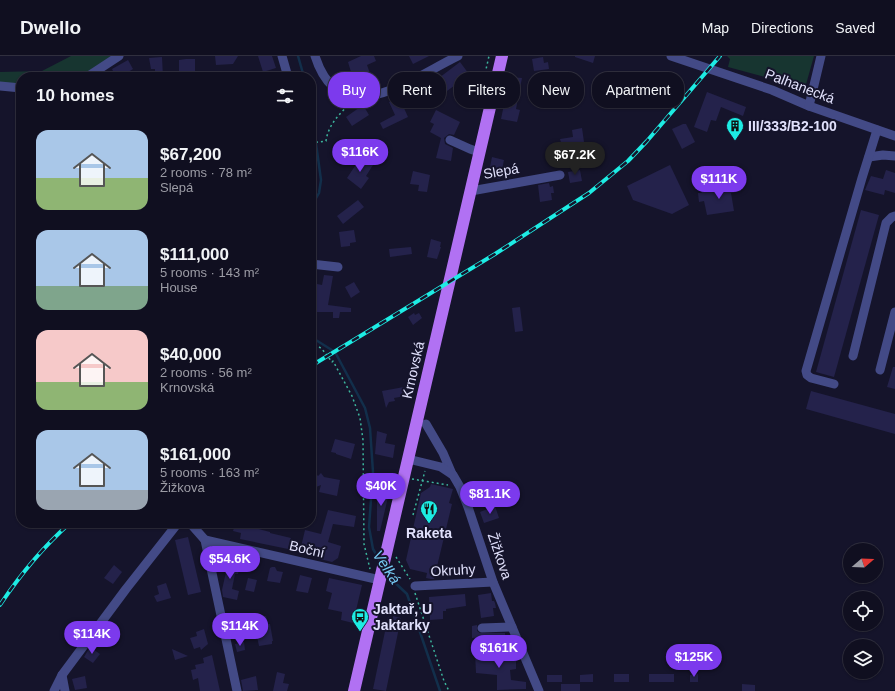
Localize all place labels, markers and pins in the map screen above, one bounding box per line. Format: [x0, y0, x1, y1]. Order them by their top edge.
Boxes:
building icon: III/333/B2-100 [725, 116, 745, 141]
place label: III/333/B2-100 [748, 118, 837, 134]
pin: $116K [332, 139, 388, 173]
pin: $67.2K [542, 142, 608, 176]
pin: $111K [691, 166, 747, 200]
pin: $40K [357, 473, 405, 507]
pin: $81.1K [457, 481, 523, 515]
restaurant icon: Raketa [419, 499, 439, 524]
place label: Raketa [406, 525, 452, 541]
pin: $54.6K [197, 546, 263, 580]
place label: Jaktař, U Jaktarky [373, 601, 432, 633]
bus stop icon: Jaktař, U Jaktarky [350, 607, 370, 632]
pin: $114K [212, 613, 268, 647]
pin: $114K [64, 621, 120, 655]
pin: $161K [471, 635, 527, 669]
pin: $125K [666, 644, 722, 678]

